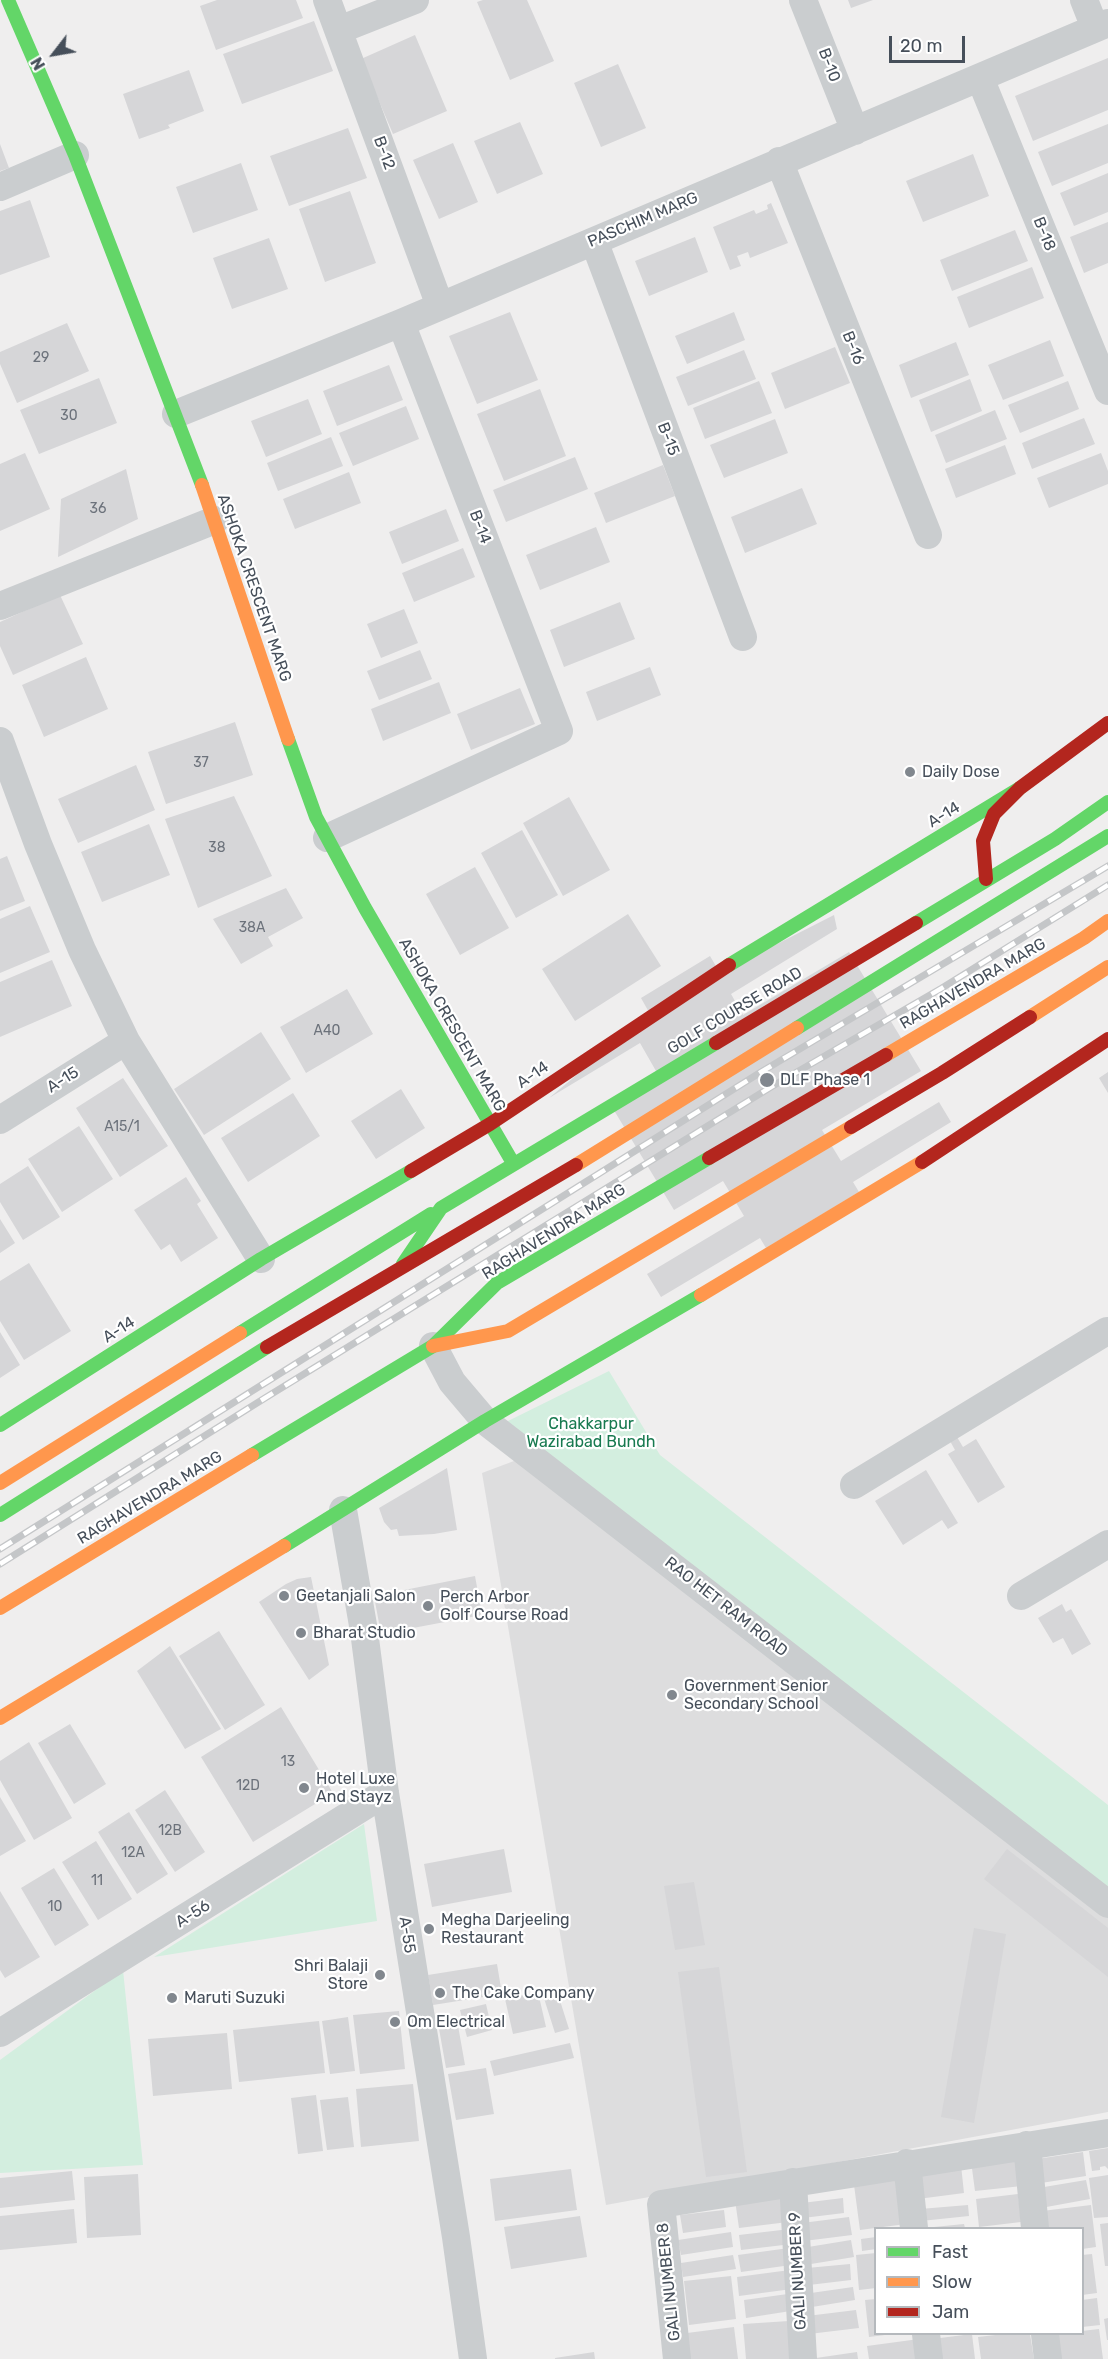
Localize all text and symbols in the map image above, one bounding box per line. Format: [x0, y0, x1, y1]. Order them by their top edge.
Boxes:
north arrow [24, 24, 84, 84]
scale bar [892, 24, 968, 62]
text: 20 m [900, 35, 942, 57]
street label: B-10 [814, 45, 844, 85]
text: N [27, 54, 49, 73]
street label: B-12 [369, 134, 399, 172]
street label: PASCHIM MARG [585, 188, 701, 252]
street label: B-18 [1029, 214, 1059, 254]
street label: B-16 [838, 328, 868, 368]
house number: 29 [33, 350, 49, 366]
house number: 30 [60, 408, 78, 424]
street label: B-15 [653, 420, 683, 458]
street label: ASHOKA CRESCENT MARG [213, 492, 295, 684]
house number: 36 [90, 501, 106, 517]
street label: B-14 [465, 507, 495, 547]
house number: 37 [193, 755, 209, 771]
place label: Daily Dose [922, 762, 1000, 782]
marker: Daily Dose [903, 765, 917, 779]
street label: A-14 [924, 798, 964, 832]
house number: 38 [208, 840, 226, 856]
house number: 38A [239, 920, 265, 936]
street label: RAGHAVENDRA MARG [897, 934, 1049, 1034]
street label: ASHOKA CRESCENT MARG [394, 935, 510, 1115]
street label: GOLF COURSE ROAD [664, 963, 806, 1059]
house number: A40 [314, 1023, 340, 1039]
street label: A-14 [513, 1057, 553, 1093]
street label: A-15 [44, 1063, 82, 1097]
place label: DLF Phase 1 [780, 1070, 870, 1090]
marker: DLF Phase 1 [758, 1071, 776, 1089]
house number: A15/1 [104, 1119, 140, 1135]
street label: RAGHAVENDRA MARG [479, 1180, 629, 1284]
street label: A-14 [99, 1313, 139, 1347]
park label: Chakkarpur Wazirabad Bundh [526, 1414, 656, 1452]
street label: RAGHAVENDRA MARG [74, 1447, 226, 1549]
street label: RAO HET RAM ROAD [661, 1553, 791, 1661]
place label: Geetanjali Salon [296, 1586, 416, 1606]
place label: Perch Arbor Golf Course Road [440, 1587, 569, 1625]
marker: Geetanjali Salon [277, 1589, 291, 1603]
marker: Perch Arbor Golf Course Road [421, 1599, 435, 1613]
place label: Bharat Studio [313, 1623, 416, 1643]
marker: Bharat Studio [294, 1626, 308, 1640]
place label: Government Senior Secondary School [684, 1676, 828, 1714]
marker: Government Senior Secondary School [665, 1688, 679, 1702]
house number: 13 [281, 1754, 295, 1770]
place label: Hotel Luxe And Stayz [316, 1769, 395, 1807]
house number: 12D [236, 1778, 260, 1794]
marker: Hotel Luxe And Stayz [297, 1781, 311, 1795]
house number: 12B [158, 1823, 182, 1839]
house number: 12A [121, 1845, 145, 1861]
house number: 11 [91, 1873, 103, 1889]
street label: A-56 [172, 1896, 214, 1932]
house number: 10 [48, 1899, 62, 1915]
place label: Megha Darjeeling Restaurant [441, 1910, 570, 1948]
street label: A-55 [395, 1915, 419, 1955]
marker: Megha Darjeeling Restaurant [422, 1922, 436, 1936]
place label: Shri Balaji Store [294, 1956, 368, 1994]
marker: Shri Balaji Store [373, 1968, 387, 1982]
place label: The Cake Company [452, 1983, 595, 2003]
marker: The Cake Company [433, 1986, 447, 2000]
place label: Maruti Suzuki [184, 1988, 285, 2008]
marker: Maruti Suzuki [165, 1991, 179, 2005]
place label: Om Electrical [407, 2012, 505, 2032]
marker: Om Electrical [388, 2015, 402, 2029]
street label: GALI NUMBER 9 [785, 2212, 811, 2330]
street label: GALI NUMBER 8 [653, 2222, 685, 2342]
legend [874, 2227, 1084, 2335]
text: Fast [932, 2241, 968, 2263]
text: Slow [932, 2271, 972, 2293]
text: Jam [932, 2301, 969, 2323]

